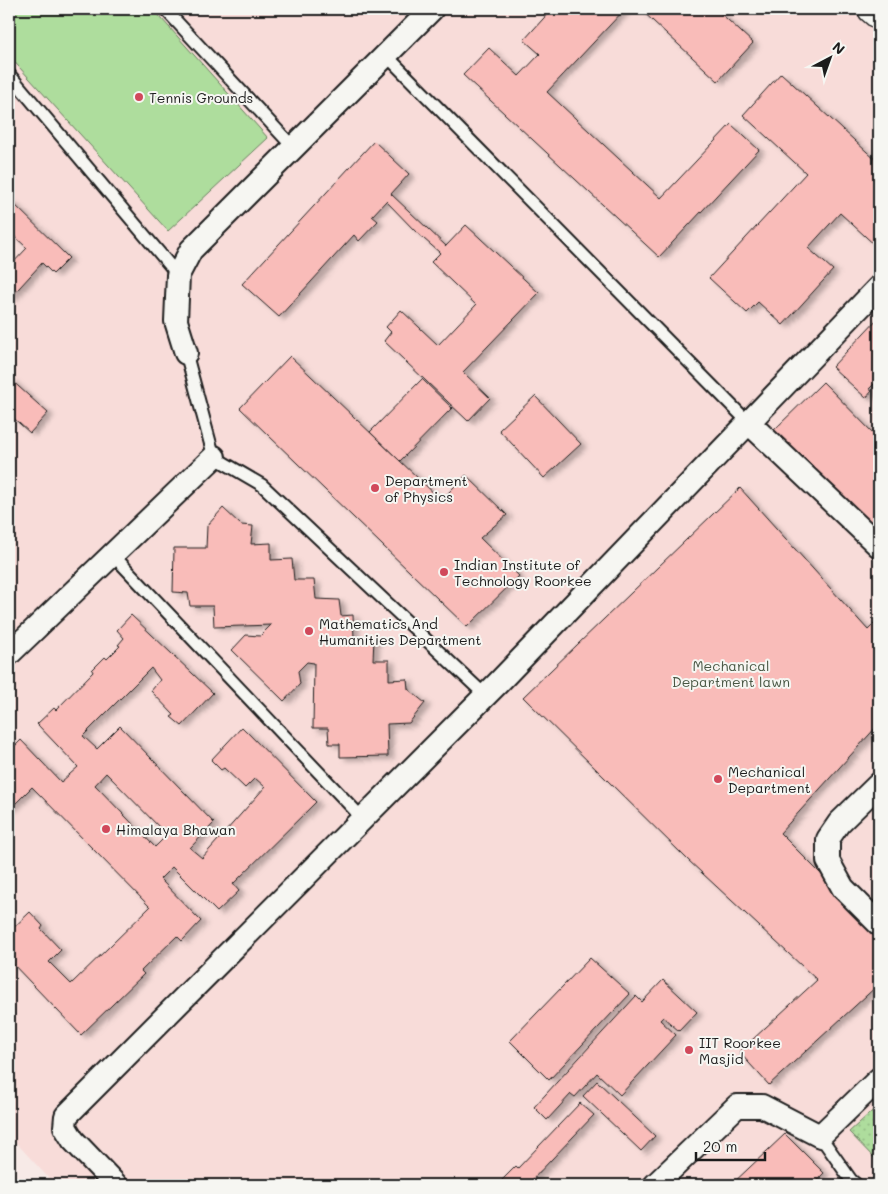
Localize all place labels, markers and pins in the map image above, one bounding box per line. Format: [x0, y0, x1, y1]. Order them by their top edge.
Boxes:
place label: Tennis Grounds [149, 88, 253, 107]
marker: Tennis Grounds [133, 91, 145, 103]
place label: Department of Physics [385, 471, 468, 506]
marker: Department of Physics [369, 482, 381, 494]
place label: Indian Institute of Technology Roorkee [454, 555, 592, 590]
marker: Indian Institute of Technology Roorkee [438, 566, 450, 578]
place label: Mathematics And Humanities Department [319, 614, 482, 649]
marker: Mathematics And Humanities Department [303, 625, 315, 637]
place label: Mechanical Department [728, 762, 811, 797]
marker: Mechanical Department [712, 773, 724, 785]
place label: Himalaya Bhawan [116, 820, 236, 839]
marker: Himalaya Bhawan [100, 823, 112, 835]
place label: IIT Roorkee Masjid [699, 1033, 781, 1068]
marker: IIT Roorkee Masjid [683, 1044, 695, 1056]

